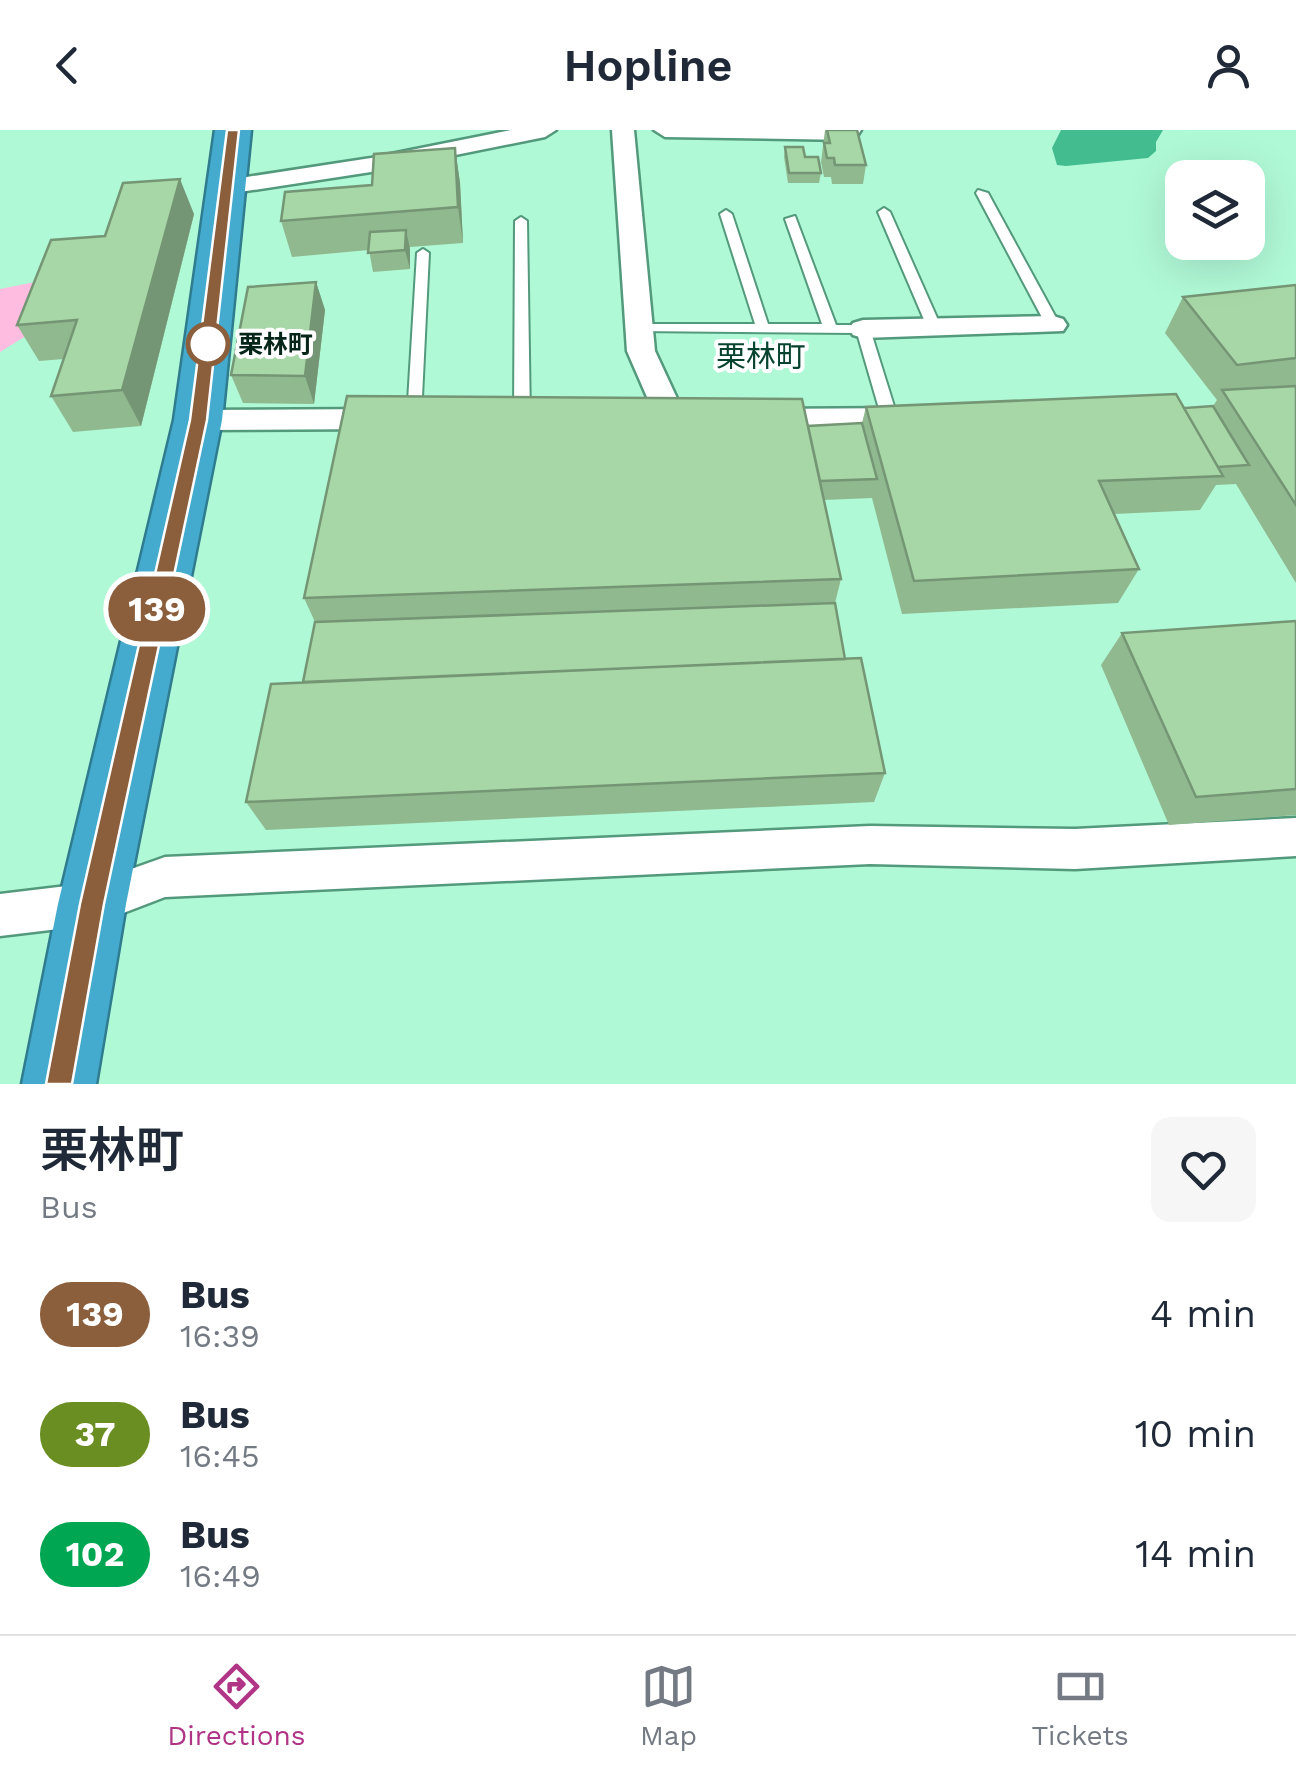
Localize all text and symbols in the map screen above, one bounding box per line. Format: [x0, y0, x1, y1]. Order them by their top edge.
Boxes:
icon: back [40, 38, 95, 93]
icon: person [1201, 38, 1256, 93]
text: Hopline [563, 39, 733, 92]
map controls [1165, 160, 1265, 260]
button: layers [1165, 160, 1265, 260]
marker: 栗林町 [187, 323, 229, 365]
place label: 栗林町 [238, 330, 313, 359]
district label: 栗林町 [716, 339, 806, 374]
line badge: 139 [100, 576, 214, 642]
text: 139 [128, 588, 186, 630]
button: heart [1151, 1117, 1256, 1222]
text: 栗林町 [40, 1122, 184, 1179]
text: Bus [40, 1188, 98, 1226]
text: Bus [180, 1273, 250, 1317]
text: 4 min [1150, 1292, 1256, 1336]
text: 139 [66, 1293, 124, 1335]
text: 16:39 [180, 1317, 260, 1355]
text: Bus [180, 1393, 250, 1437]
text: 10 min [1135, 1412, 1256, 1456]
text: 37 [74, 1413, 116, 1455]
text: 16:45 [180, 1437, 260, 1475]
text: Bus [180, 1513, 250, 1557]
text: 14 min [1135, 1532, 1256, 1576]
text: 102 [66, 1533, 124, 1575]
text: 16:49 [180, 1557, 261, 1595]
tab: Directions [167, 1659, 306, 1752]
tab: Map [640, 1659, 697, 1752]
tab: Tickets [1032, 1659, 1129, 1752]

